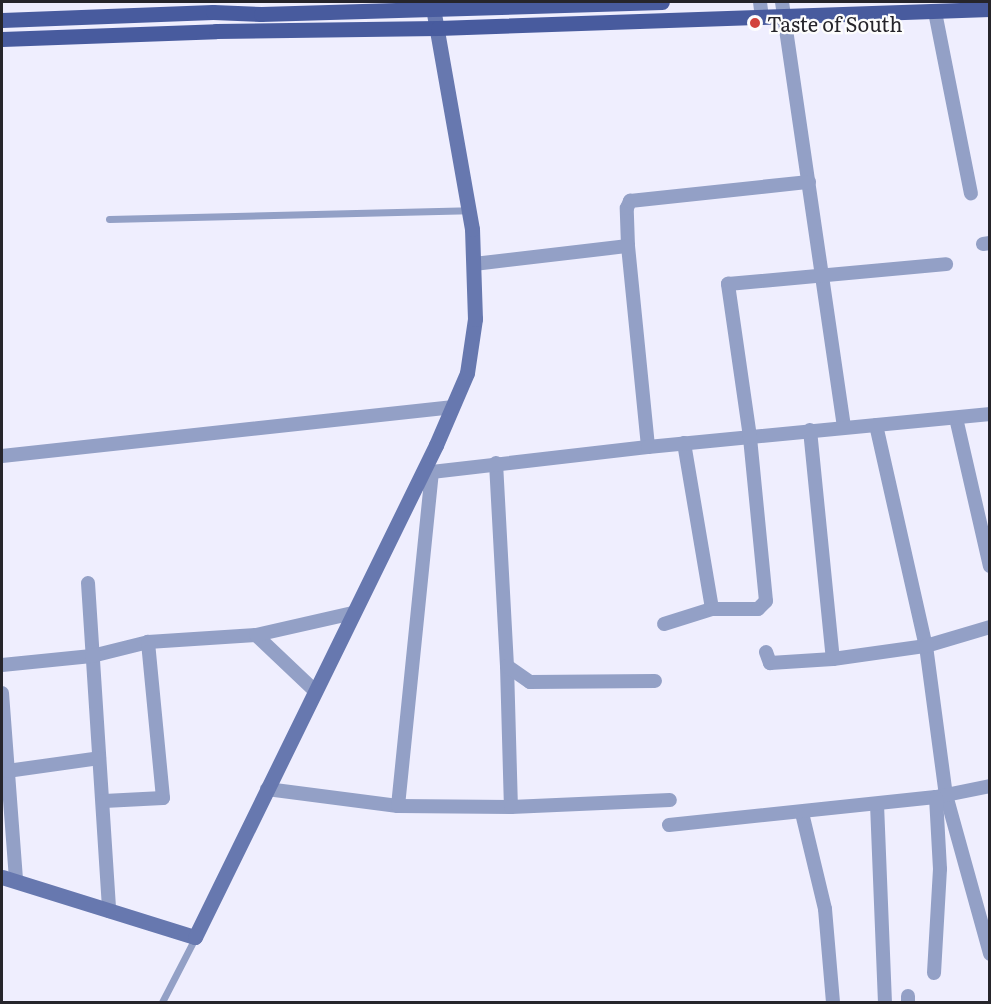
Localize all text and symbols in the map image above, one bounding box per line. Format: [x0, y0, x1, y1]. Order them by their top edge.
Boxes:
place label: Taste of South [767, 11, 903, 35]
marker: Taste of South [748, 16, 762, 30]

